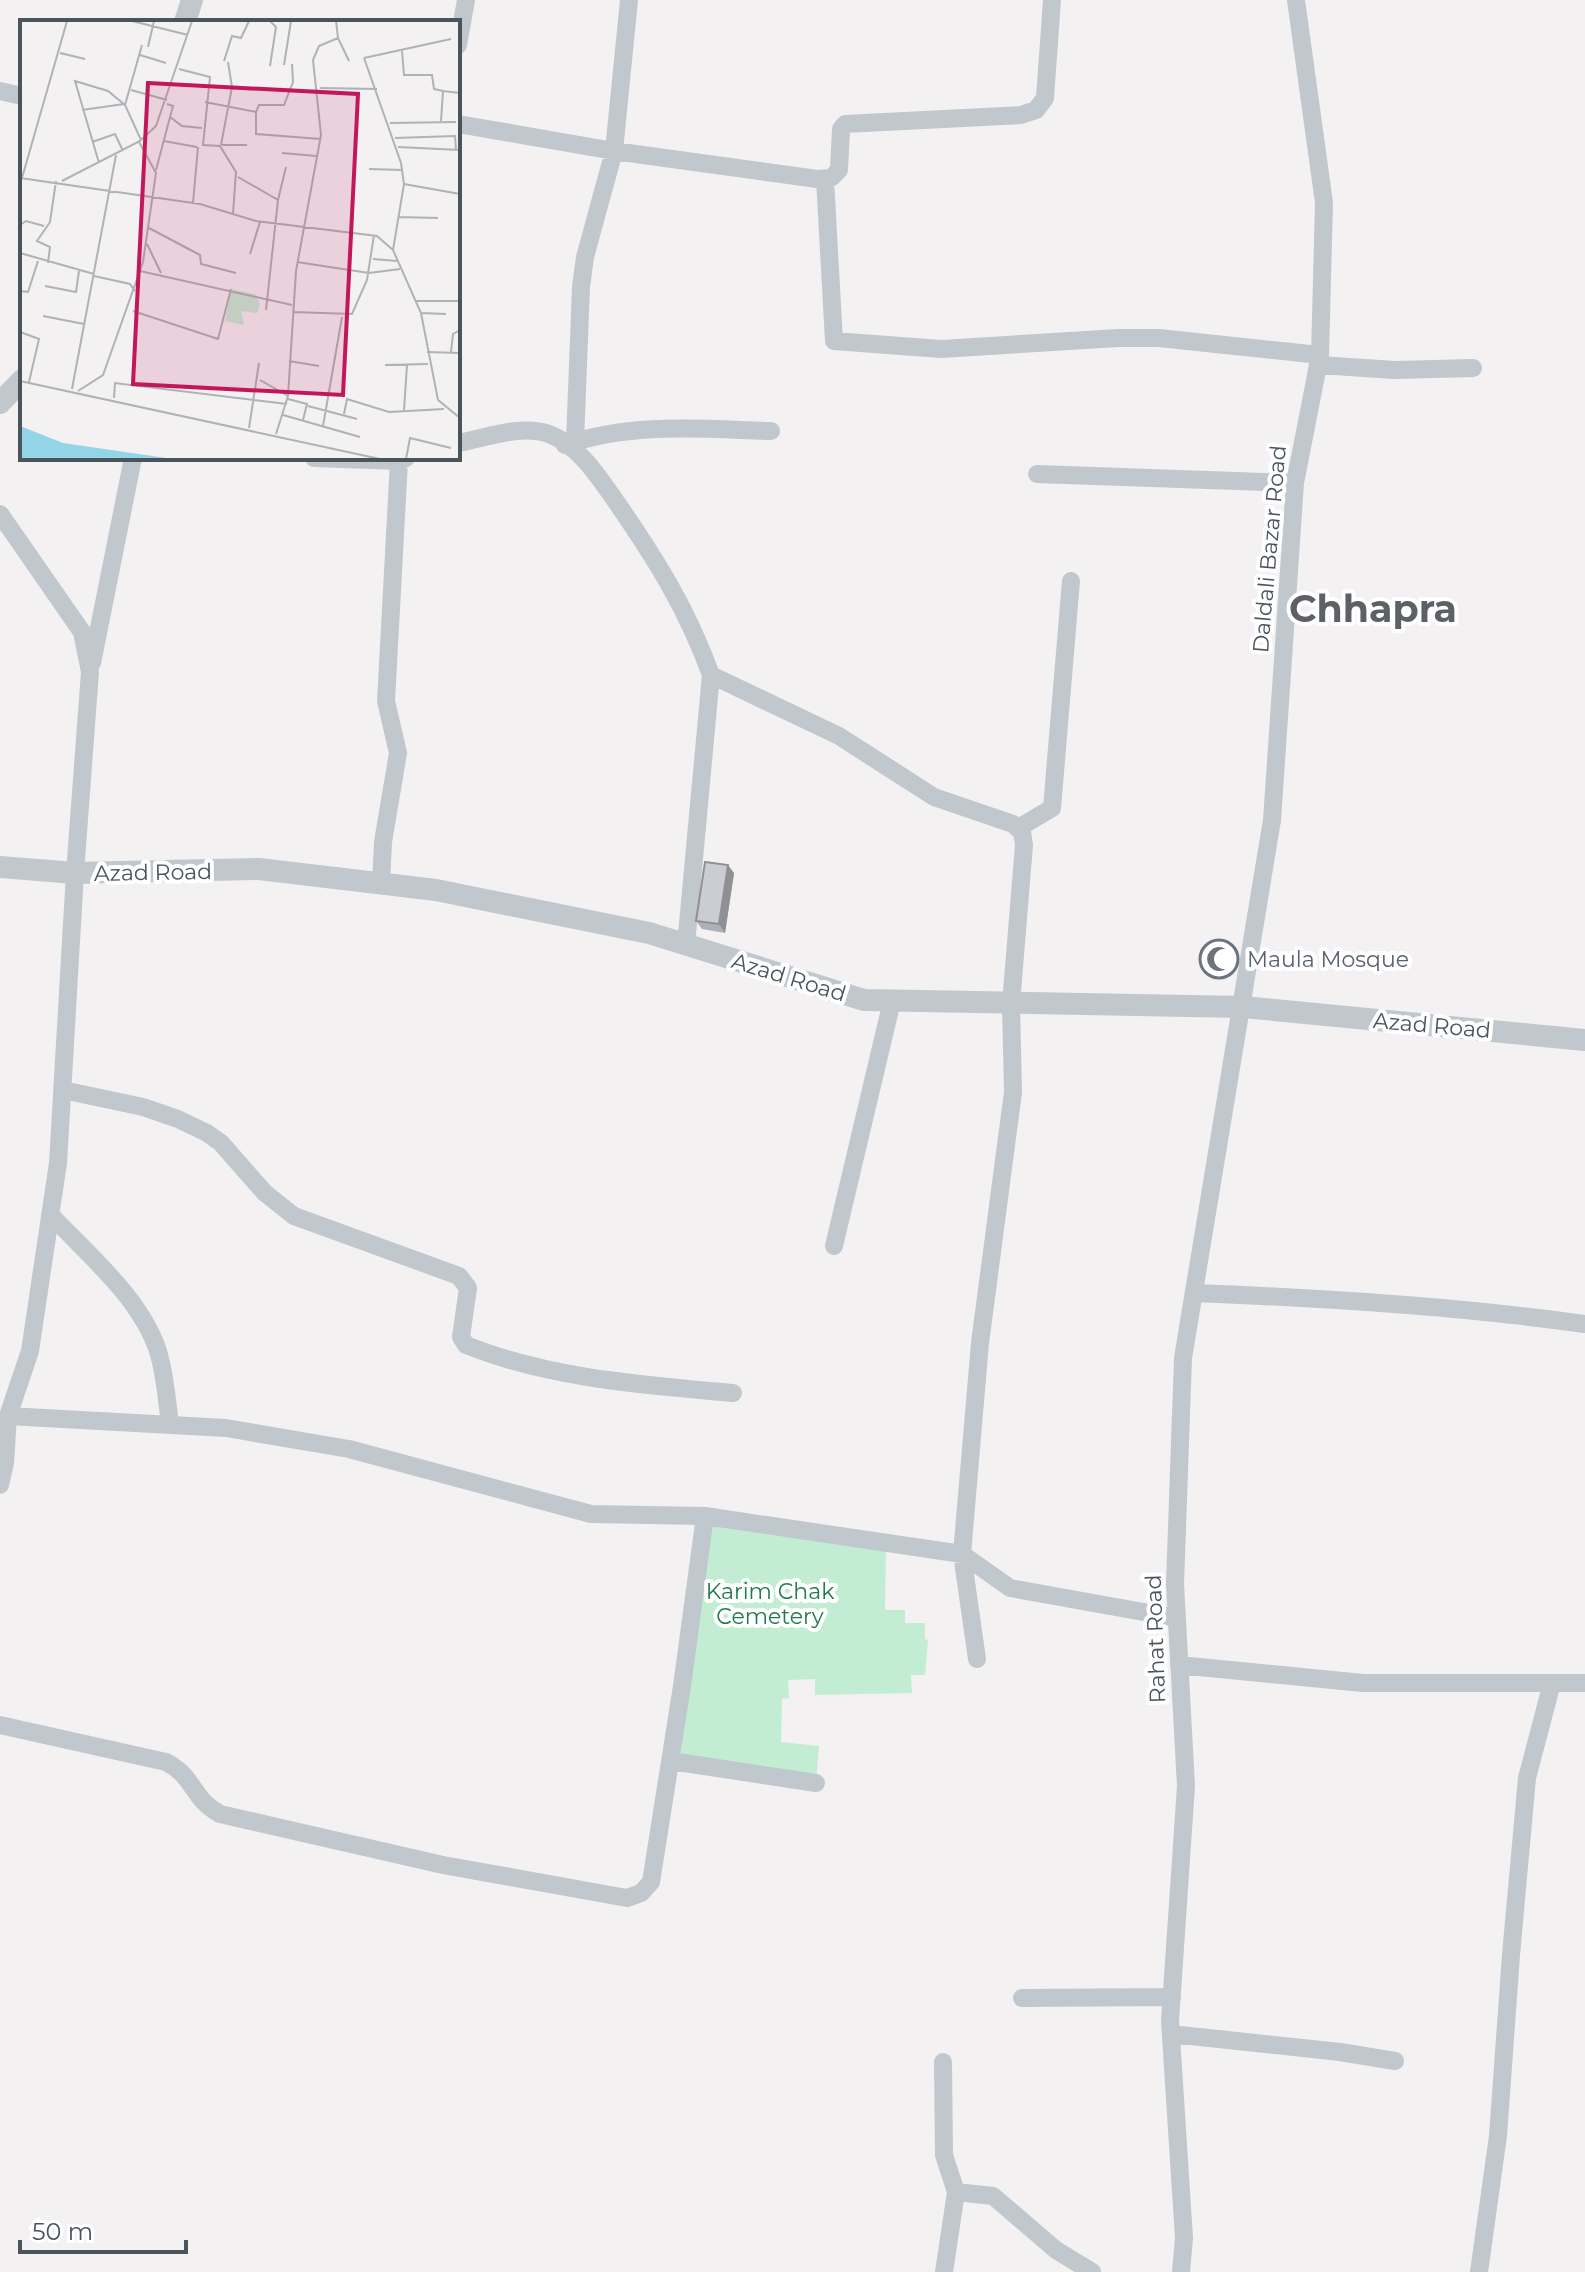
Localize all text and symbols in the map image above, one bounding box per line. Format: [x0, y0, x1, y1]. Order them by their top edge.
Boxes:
inset map [20, 20, 460, 460]
street label: Daldali Bazar Road [1247, 444, 1292, 654]
district label: Chhapra [1289, 585, 1457, 632]
street label: Azad Road [94, 858, 212, 887]
mosque icon: Maula Mosque [1198, 938, 1240, 980]
place label: Maula Mosque [1247, 946, 1409, 973]
street label: Azad Road [728, 947, 849, 1008]
street label: Azad Road [1372, 1007, 1492, 1044]
street label: Rahat Road [1140, 1574, 1171, 1704]
park label: Karim Chak Cemetery [706, 1578, 835, 1630]
scale bar [20, 2204, 186, 2254]
text: 50 m [32, 2217, 93, 2246]

